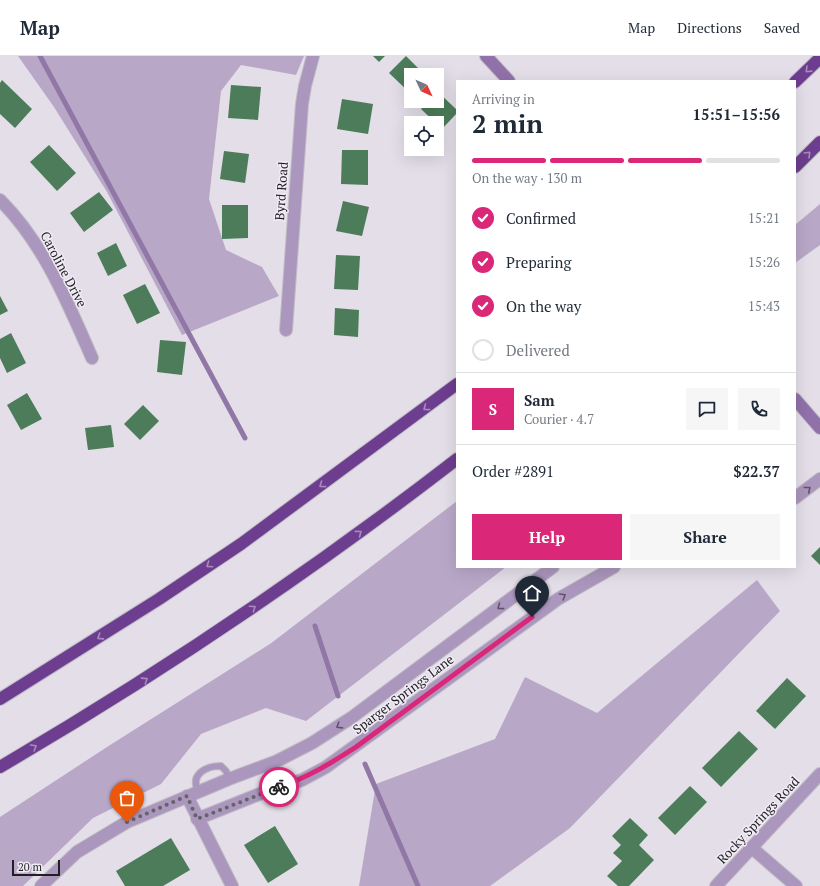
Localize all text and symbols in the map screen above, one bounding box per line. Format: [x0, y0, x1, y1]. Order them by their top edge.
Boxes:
text: Map [20, 15, 60, 40]
text: Map [628, 18, 655, 37]
text: Directions [677, 18, 742, 37]
text: Saved [764, 18, 800, 37]
one-way arrow [805, 65, 813, 73]
north arrow [404, 68, 444, 108]
map controls [404, 68, 444, 156]
text: Arriving in [472, 90, 535, 108]
text: 15:51–15:56 [693, 104, 780, 124]
text: 2 min [472, 106, 543, 140]
button: locate [404, 116, 444, 156]
one-way arrow [803, 152, 810, 159]
street label: Byrd Road [270, 161, 292, 221]
text: On the way · 130 m [472, 169, 582, 187]
icon: check [472, 207, 494, 229]
text: Confirmed [506, 208, 576, 228]
text: 15:21 [748, 209, 780, 227]
street label: Caroline Drive [36, 228, 92, 310]
icon: check [472, 251, 494, 273]
text: Preparing [506, 252, 571, 272]
text: 15:26 [748, 253, 780, 271]
icon: check [472, 295, 494, 317]
text: On the way [506, 296, 581, 316]
text: 15:43 [748, 297, 780, 315]
text: Delivered [506, 340, 570, 360]
button: chat [686, 388, 728, 430]
button: phone [738, 388, 780, 430]
text: Sam [524, 390, 555, 410]
text: S [489, 399, 497, 419]
one-way arrow [423, 403, 430, 411]
text: Courier · 4.7 [524, 410, 594, 428]
text: Order #2891 [472, 461, 554, 481]
text: $22.37 [733, 461, 780, 481]
one-way arrow [319, 481, 326, 488]
one-way arrow [803, 486, 810, 493]
button: Help [472, 514, 622, 560]
button: Share [630, 514, 780, 560]
one-way arrow [355, 531, 362, 538]
one-way arrow [206, 560, 213, 568]
pin [515, 576, 549, 617]
icon: home [521, 582, 543, 604]
one-way arrow [559, 594, 566, 601]
one-way arrow [497, 603, 504, 610]
one-way arrow [248, 605, 255, 612]
one-way arrow [98, 632, 105, 639]
street label: Sparger Springs Lane [349, 650, 457, 738]
one-way arrow [140, 678, 147, 685]
one-way arrow [336, 721, 343, 729]
one-way arrow [30, 745, 37, 752]
courier [259, 767, 299, 807]
street label: Rocky Springs Road [713, 772, 803, 868]
icon: bike [268, 776, 290, 798]
pin [110, 781, 144, 822]
icon: bag [116, 787, 138, 809]
scale bar [12, 858, 60, 877]
text: 20 m [18, 860, 42, 874]

